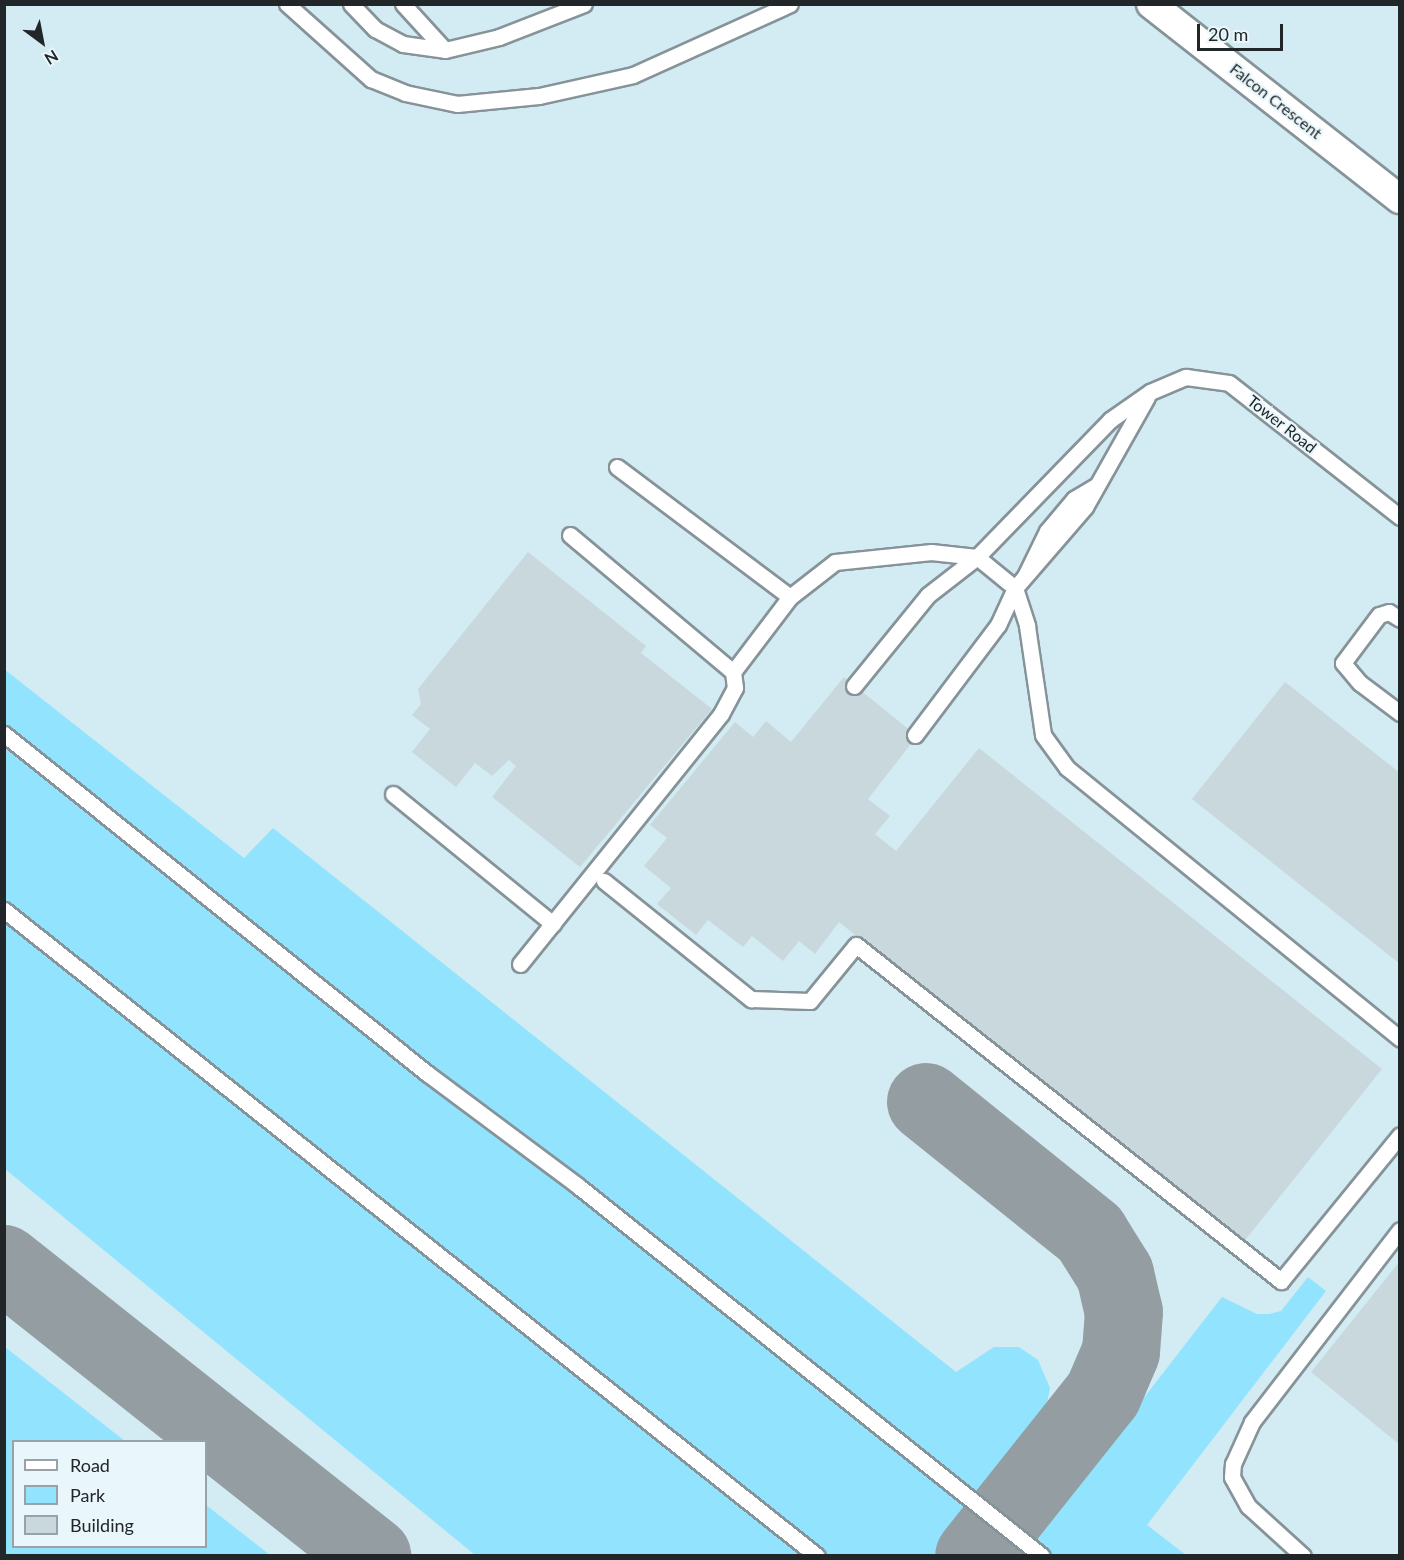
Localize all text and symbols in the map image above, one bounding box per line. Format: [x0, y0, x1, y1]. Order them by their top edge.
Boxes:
north arrow [12, 12, 72, 72]
scale bar [1200, 12, 1286, 50]
text: 20 m [1208, 23, 1248, 45]
text: N [42, 46, 62, 69]
street label: Falcon Crescent [1226, 59, 1326, 143]
street label: Tower Road [1243, 391, 1321, 457]
legend [12, 1440, 207, 1548]
text: Road [70, 1454, 110, 1476]
text: Park [70, 1484, 105, 1506]
text: Building [70, 1514, 134, 1536]

